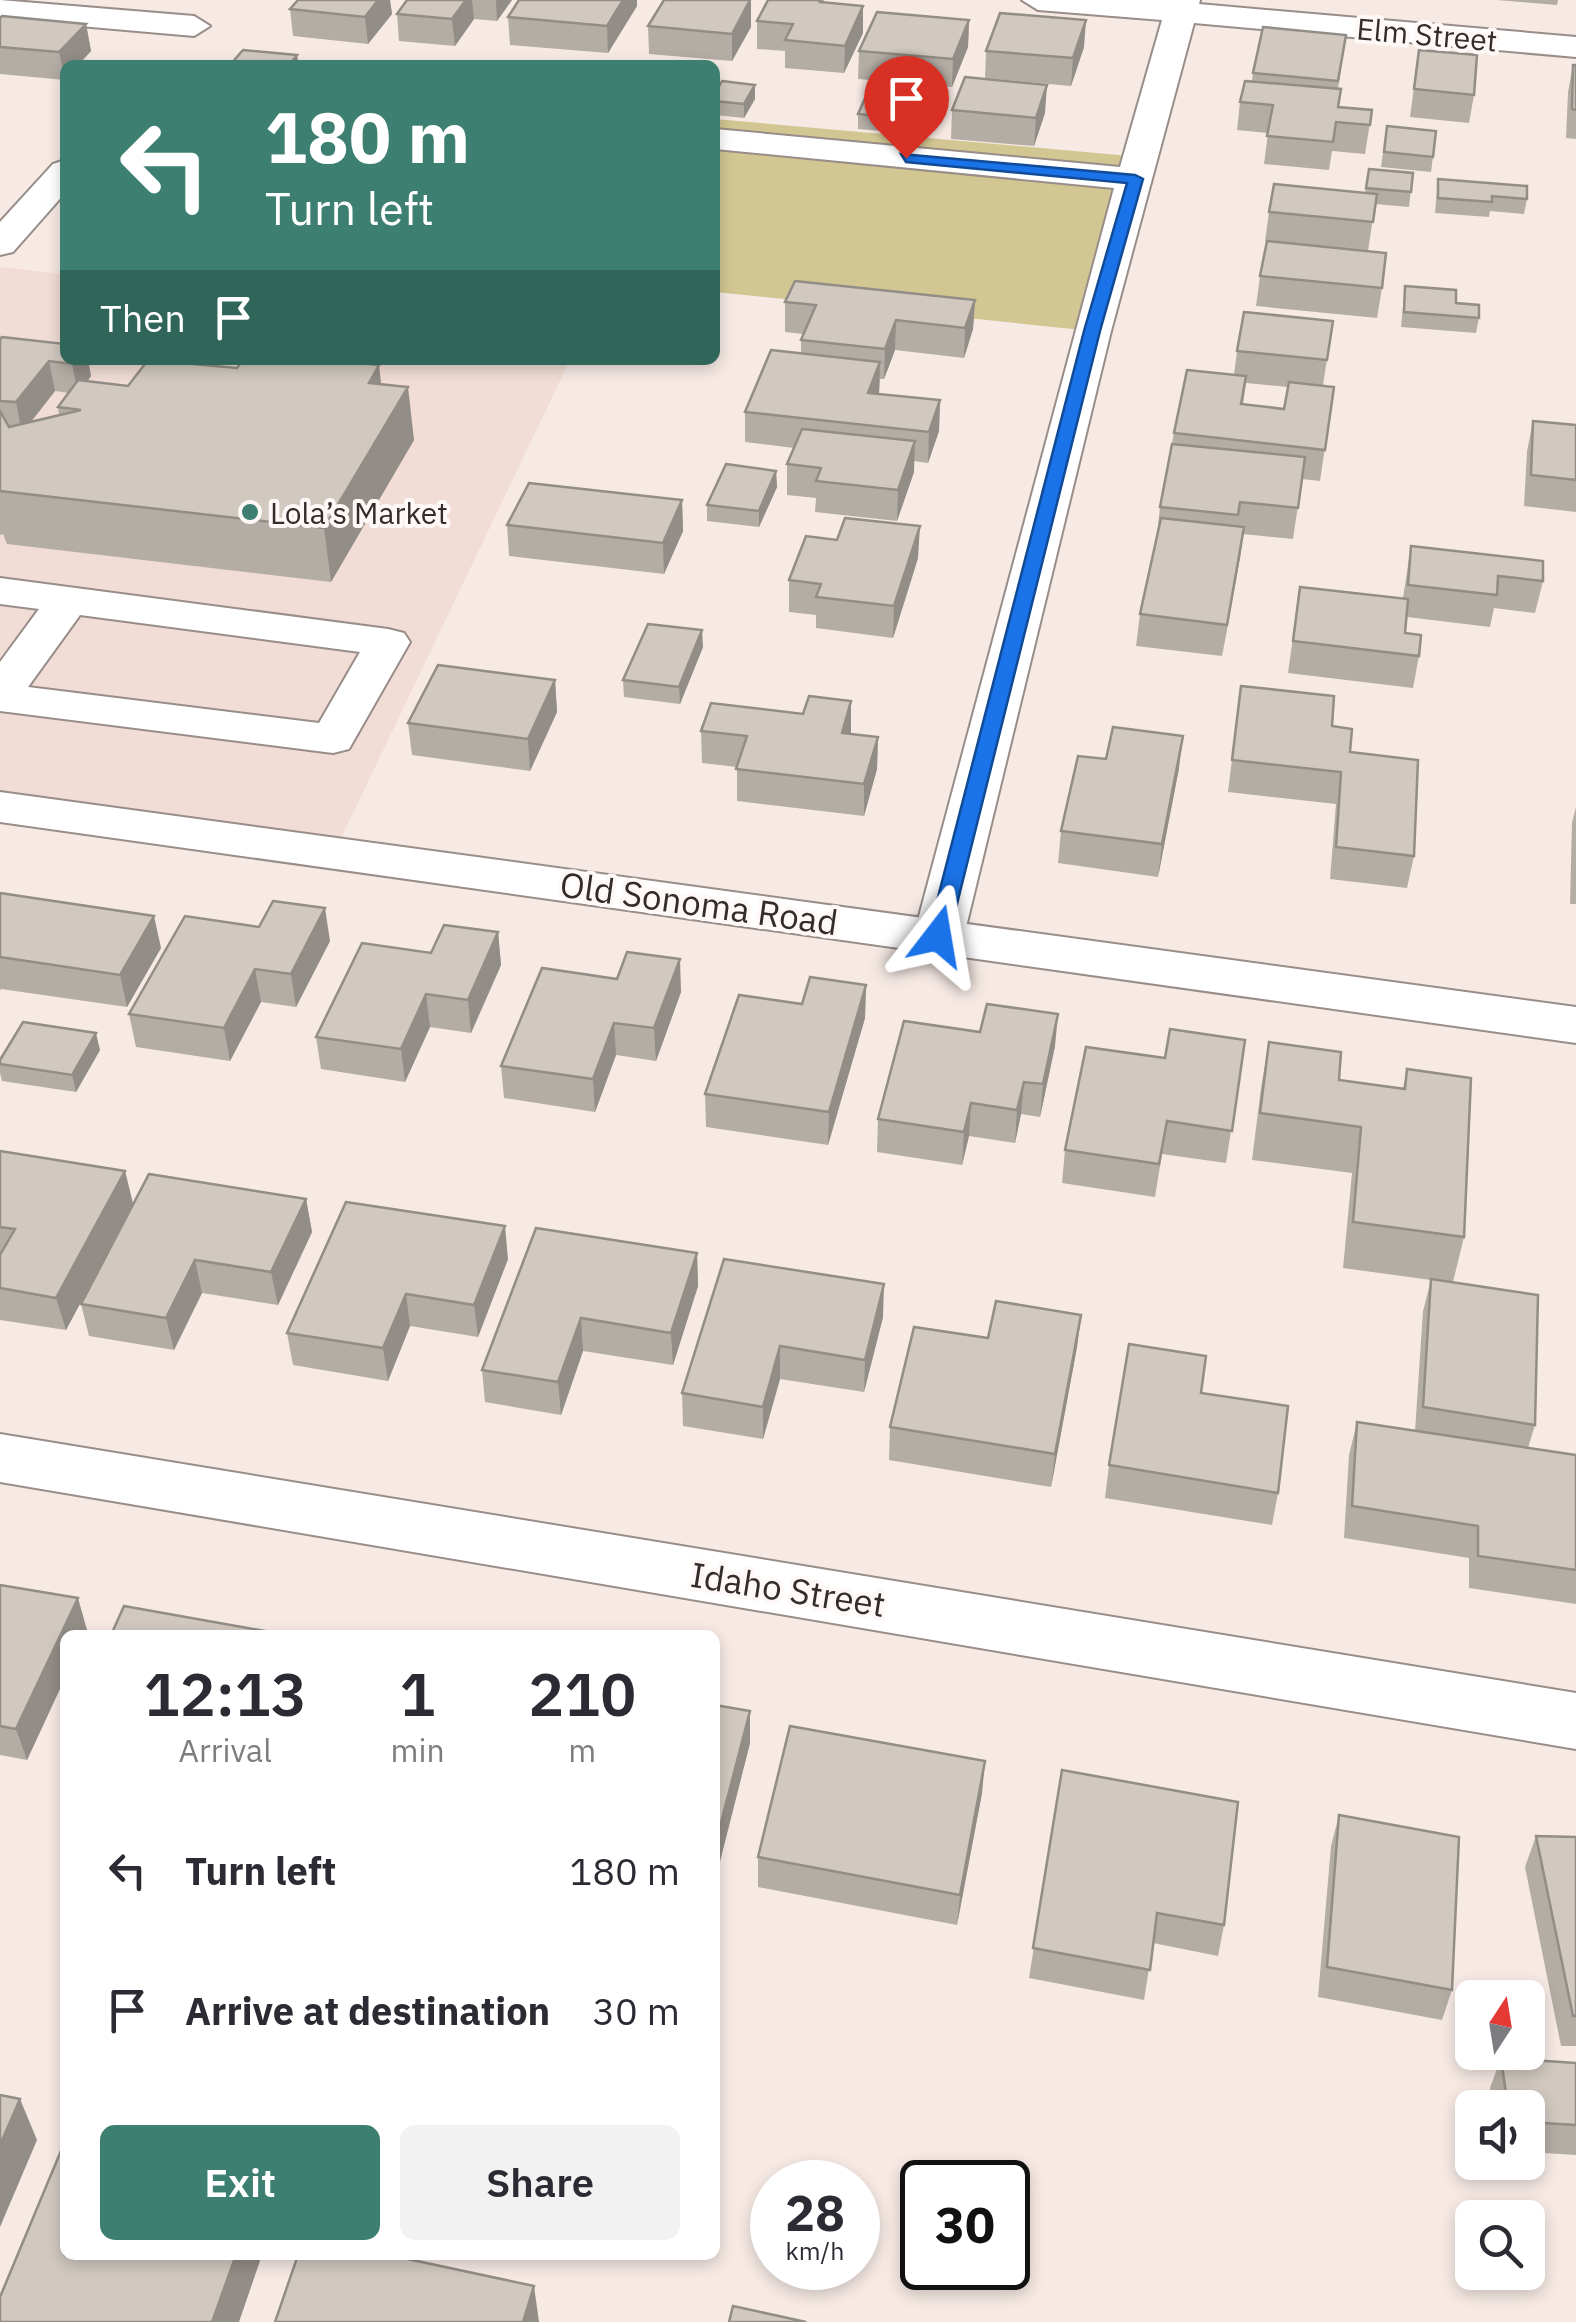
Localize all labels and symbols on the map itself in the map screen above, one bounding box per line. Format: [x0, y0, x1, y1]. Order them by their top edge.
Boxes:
street label: Elm Street [1355, 8, 1499, 60]
pin [864, 56, 949, 159]
place label: Lola’s Market [270, 493, 448, 532]
marker: Lola’s Market [239, 501, 261, 523]
street label: Old Sonoma Road [557, 861, 841, 945]
position arrow [886, 884, 990, 988]
street label: Idaho Street [687, 1551, 889, 1627]
north arrow [1455, 1980, 1545, 2070]
speed limit sign: 30 [900, 2160, 1030, 2290]

